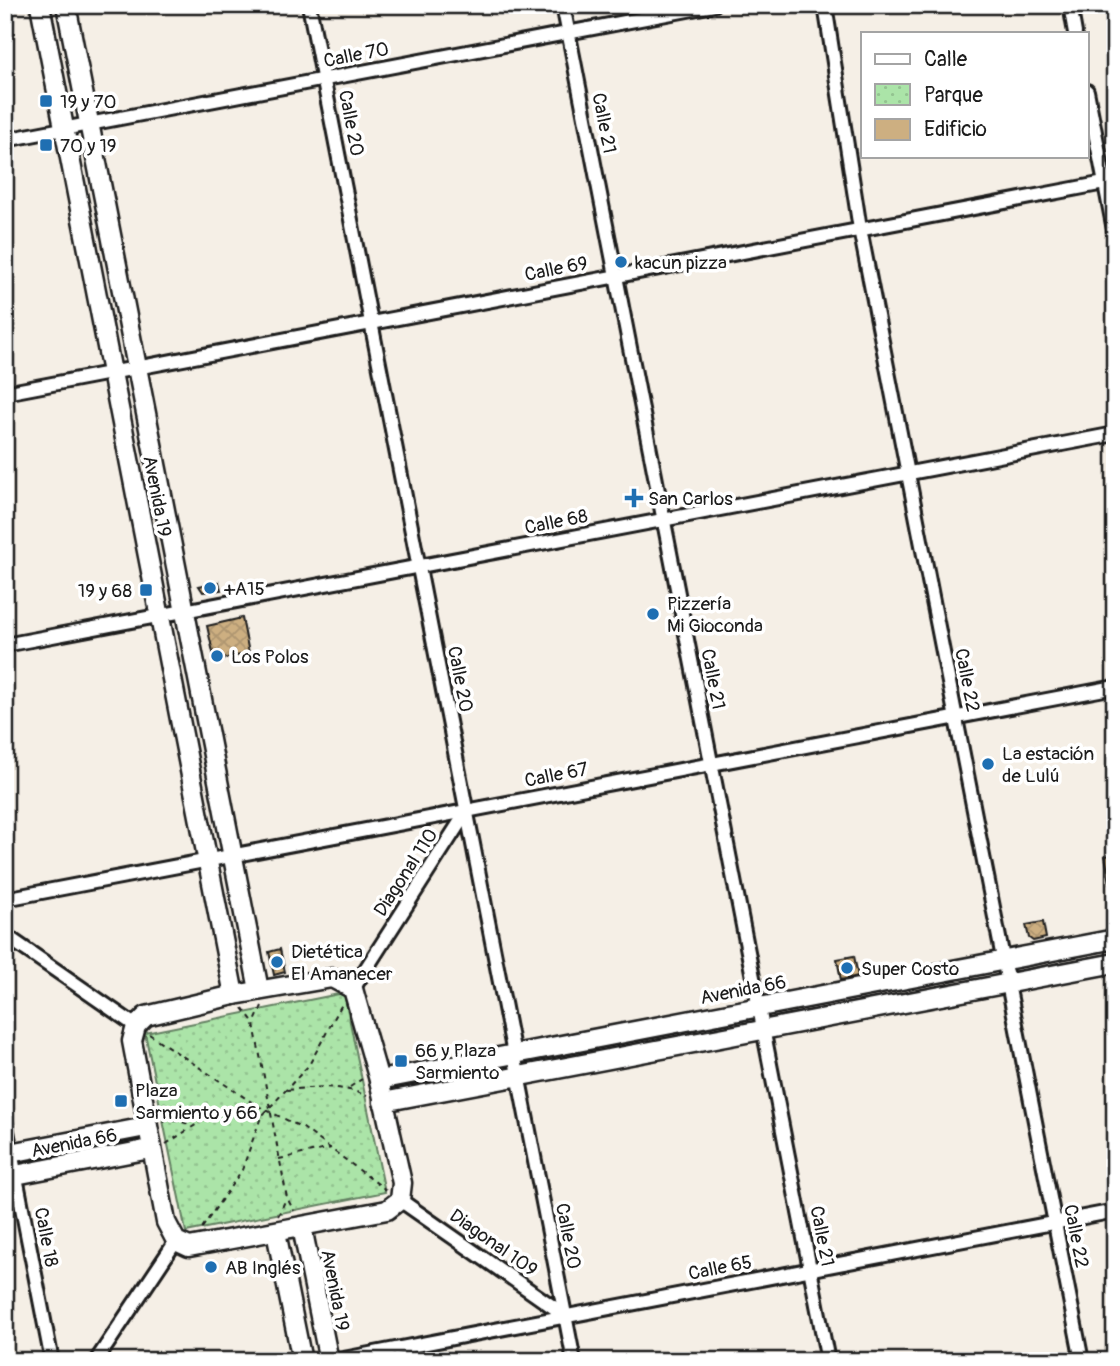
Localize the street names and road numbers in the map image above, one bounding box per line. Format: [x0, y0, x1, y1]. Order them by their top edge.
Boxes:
street label: Calle 70 [321, 37, 391, 73]
street label: Calle 20 [333, 88, 369, 158]
street label: Calle 21 [586, 91, 622, 155]
street label: Calle 69 [523, 251, 590, 287]
street label: Avenida 19 [137, 453, 177, 539]
street label: Calle 68 [523, 504, 590, 540]
street label: Calle 20 [442, 644, 478, 714]
street label: Calle 22 [949, 646, 985, 714]
street label: Calle 21 [695, 647, 731, 711]
street label: Calle 67 [522, 757, 590, 793]
street label: Diagonal 110 [369, 824, 443, 921]
street label: Avenida 66 [698, 970, 788, 1010]
street label: Avenida 66 [29, 1123, 119, 1163]
street label: Calle 20 [550, 1201, 586, 1271]
street label: Calle 22 [1058, 1202, 1094, 1270]
street label: Diagonal 109 [445, 1204, 542, 1282]
street label: Calle 21 [804, 1204, 840, 1268]
street label: Calle 18 [29, 1205, 64, 1269]
street label: Avenida 19 [315, 1247, 355, 1333]
street label: Calle 65 [686, 1250, 754, 1286]

